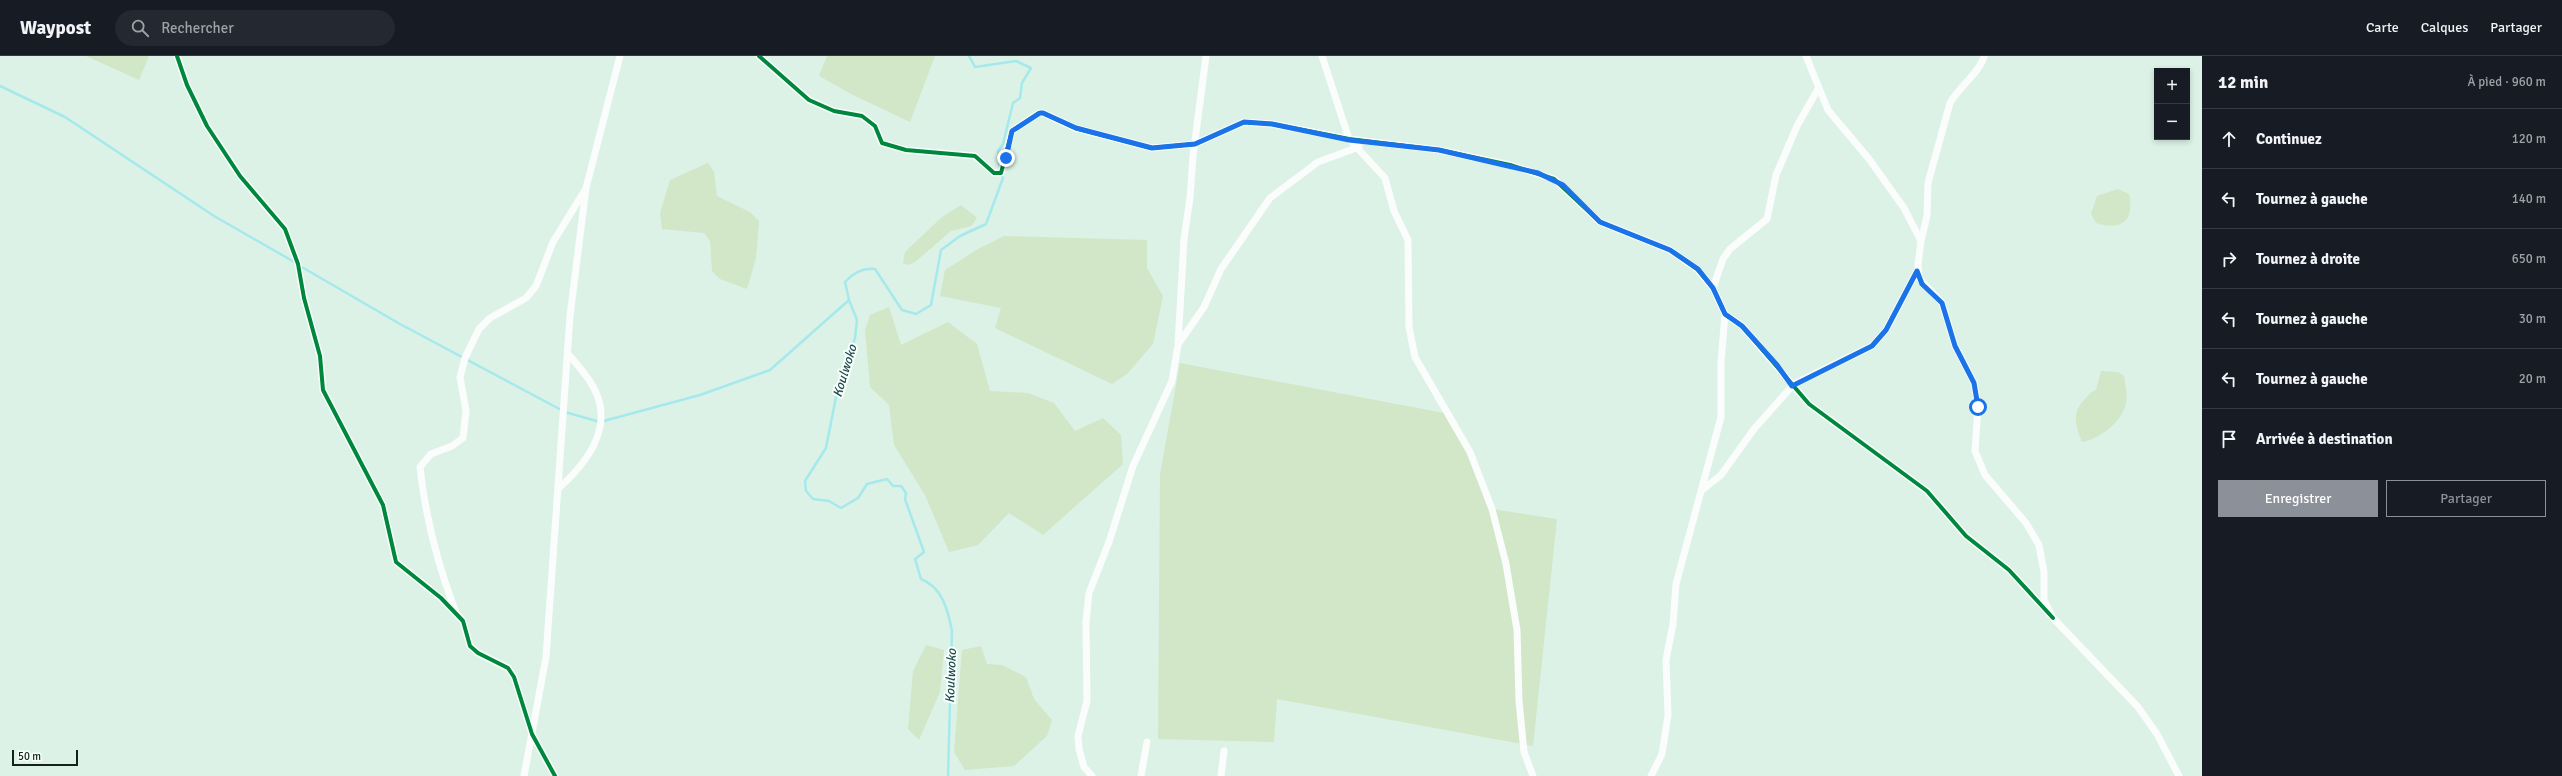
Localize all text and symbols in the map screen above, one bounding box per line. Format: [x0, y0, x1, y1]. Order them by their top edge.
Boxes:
search box [115, 10, 395, 46]
text: Waypost [20, 16, 91, 40]
icon: search [129, 17, 151, 39]
text: Rechercher [161, 19, 234, 37]
text: Carte [2366, 19, 2399, 36]
text: Calques [2421, 19, 2468, 36]
text: Partager [2490, 19, 2542, 36]
map controls [2154, 68, 2190, 140]
button: + [2154, 68, 2190, 104]
text: 12 min [2218, 72, 2268, 93]
text: À pied · 960 m [2467, 74, 2546, 90]
button: − [2154, 104, 2190, 140]
icon: ahead [2218, 128, 2240, 150]
text: Continuez [2256, 130, 2322, 148]
text: 120 m [2512, 131, 2546, 147]
route end [997, 149, 1015, 167]
icon: left [2218, 188, 2240, 210]
text: Tournez à gauche [2256, 190, 2368, 208]
text: 140 m [2512, 191, 2546, 207]
icon: right [2218, 248, 2240, 270]
text: Tournez à droite [2256, 250, 2360, 268]
text: 650 m [2512, 251, 2546, 267]
icon: left [2218, 308, 2240, 330]
text: Tournez à gauche [2256, 310, 2368, 328]
text: 30 m [2519, 311, 2546, 327]
water label: Koulwoko [829, 342, 861, 399]
icon: left [2218, 368, 2240, 390]
text: Tournez à gauche [2256, 370, 2368, 388]
text: 20 m [2519, 371, 2546, 387]
route start [1969, 398, 1987, 416]
icon: arrive [2218, 428, 2240, 450]
text: Arrivée à destination [2256, 430, 2393, 448]
button: Enregistrer [2218, 480, 2378, 517]
button: Partager [2386, 480, 2546, 517]
water label: Koulwoko [942, 647, 960, 703]
scale bar [12, 748, 78, 767]
text: 50 m [18, 750, 41, 763]

